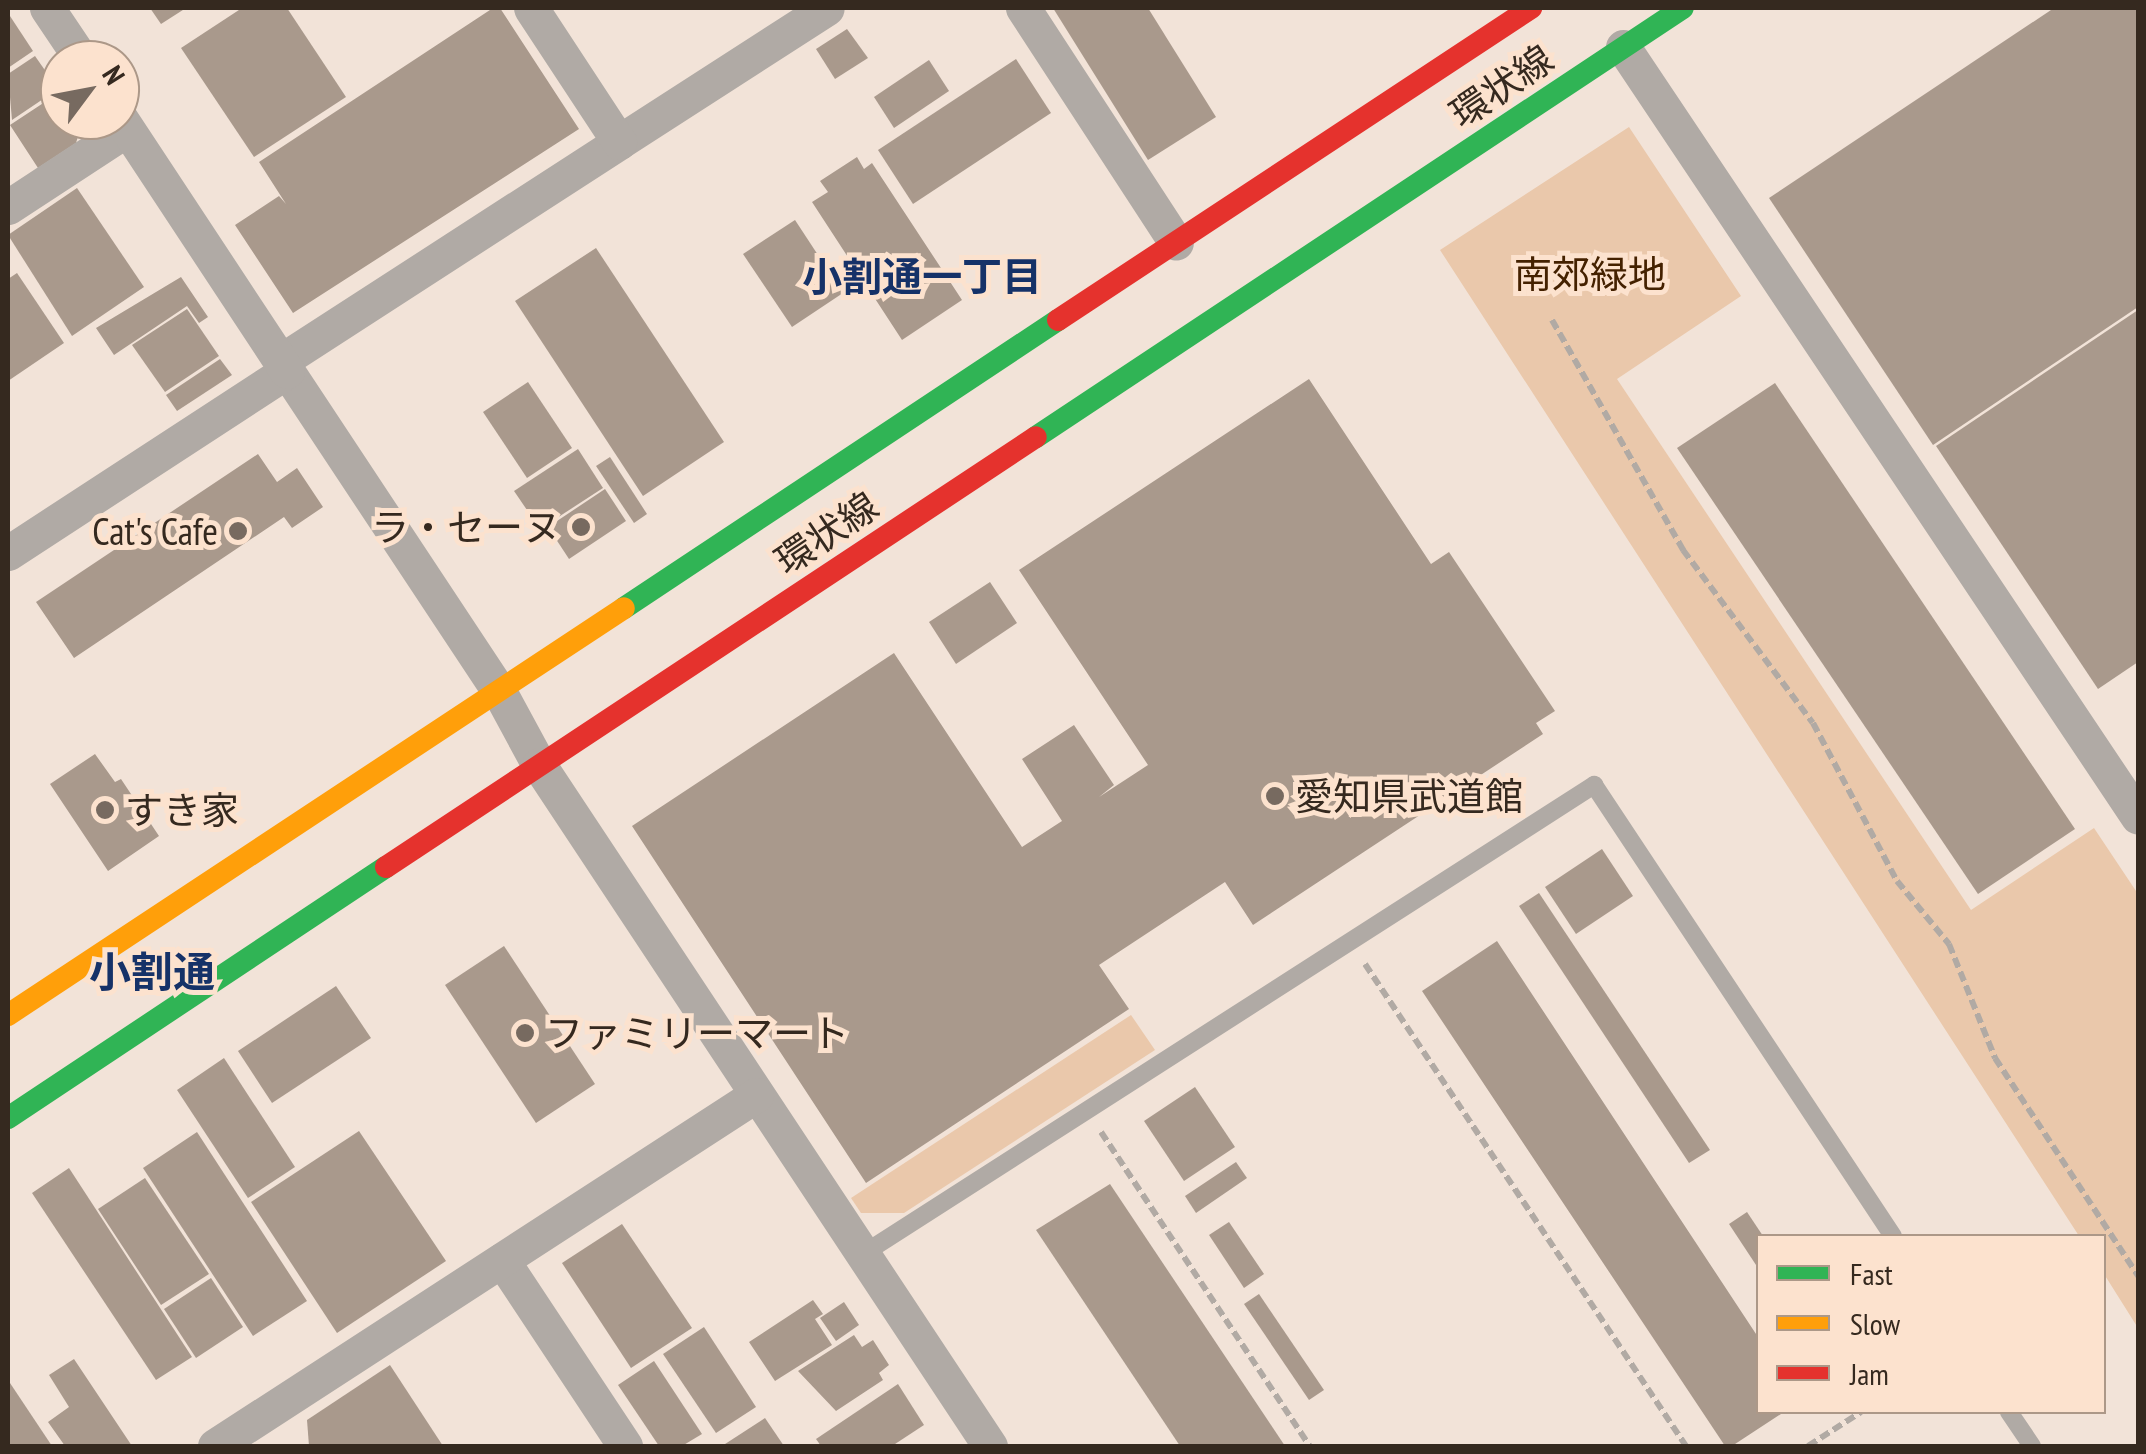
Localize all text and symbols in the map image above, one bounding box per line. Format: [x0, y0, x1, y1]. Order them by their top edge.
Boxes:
street label: 環状線 [1441, 35, 1561, 137]
north arrow [40, 40, 140, 140]
text: N [94, 59, 134, 91]
park label: 南郊緑地 [1514, 251, 1666, 297]
district label: 小割通一丁目 [802, 252, 1042, 300]
street label: 環状線 [766, 482, 886, 584]
place label: ラ・セーヌ [371, 504, 561, 550]
place label: Cat's Cafe [92, 508, 218, 554]
marker: ラ・セーヌ [570, 516, 592, 538]
marker: Cat's Cafe [227, 520, 249, 542]
place label: 愛知県武道館 [1295, 773, 1523, 819]
marker: 愛知県武道館 [1264, 785, 1286, 807]
place label: すき家 [125, 787, 239, 833]
marker: すき家 [94, 799, 116, 821]
district label: 小割通 [89, 947, 215, 997]
place label: ファミリーマート [545, 1010, 849, 1056]
marker: ファミリーマート [514, 1022, 536, 1044]
legend [1756, 1234, 2106, 1414]
text: Fast [1850, 1254, 1893, 1293]
text: Slow [1850, 1304, 1900, 1343]
text: Jam [1850, 1354, 1889, 1393]

